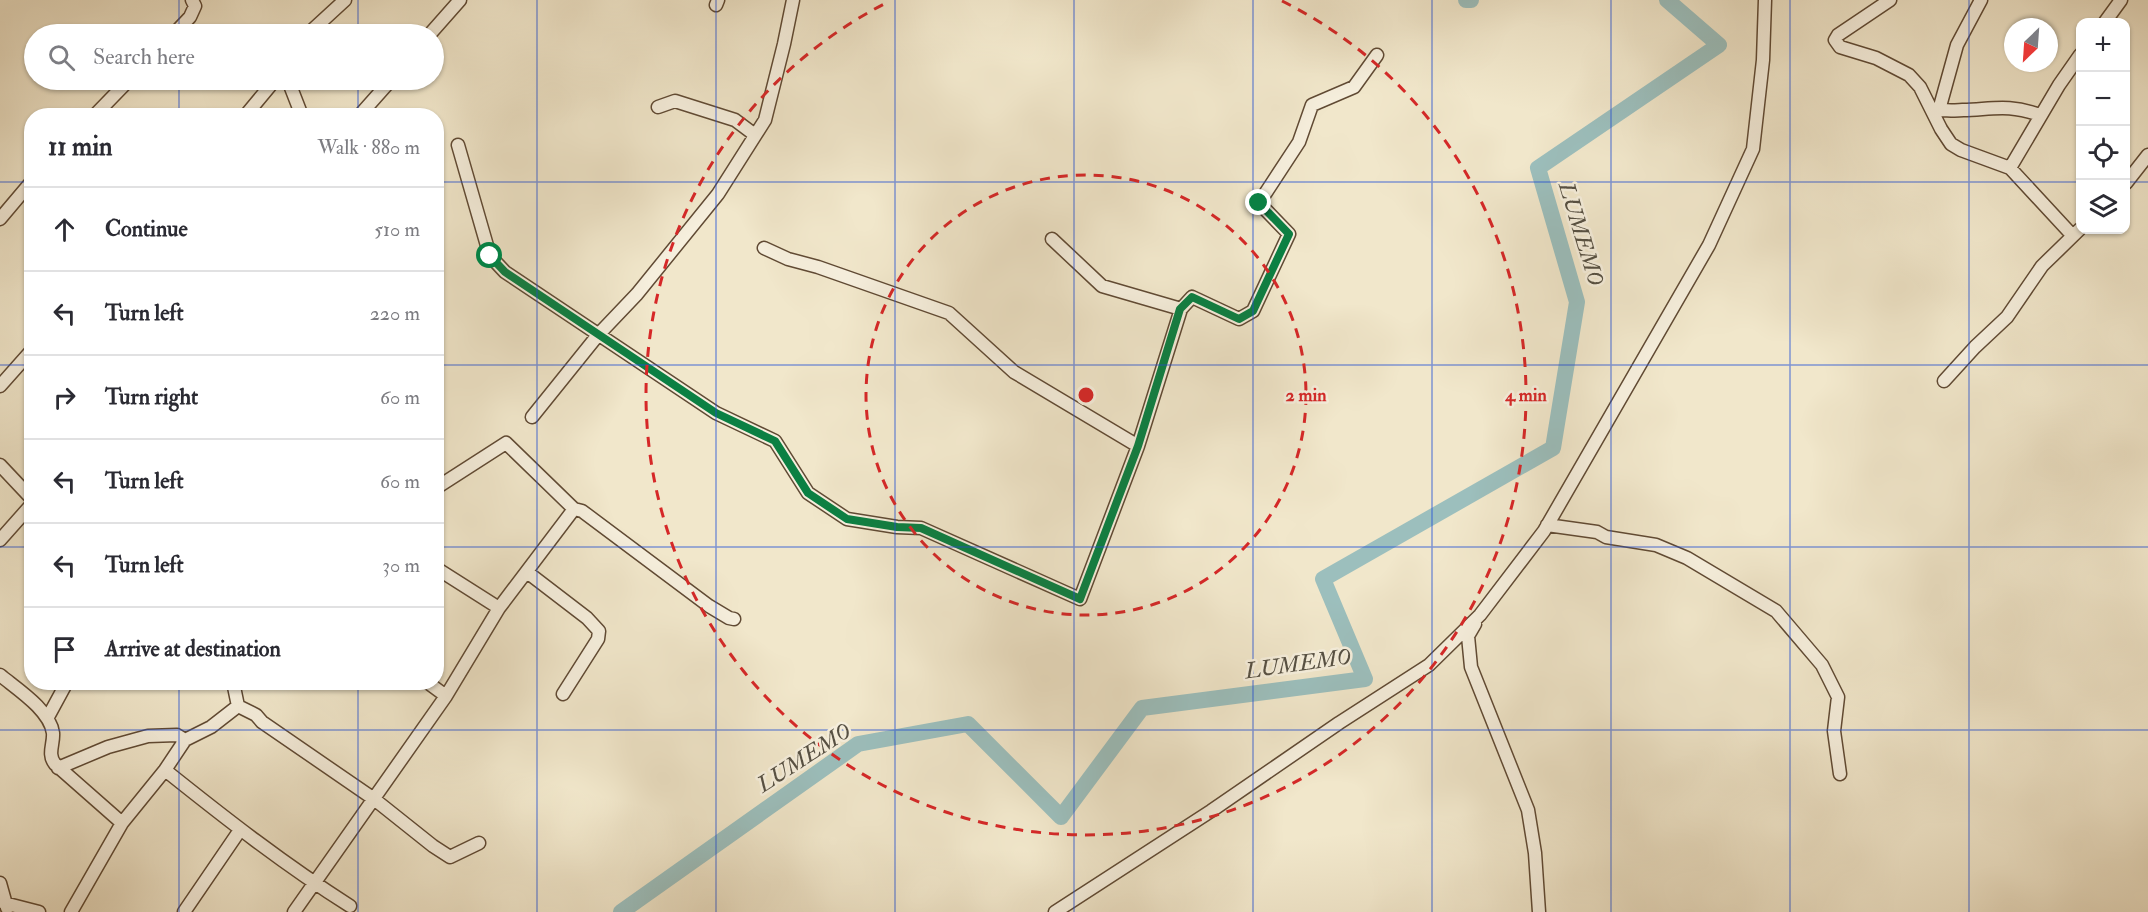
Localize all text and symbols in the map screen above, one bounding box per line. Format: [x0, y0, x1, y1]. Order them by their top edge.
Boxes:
north arrow [2004, 18, 2058, 72]
map controls [2076, 18, 2130, 234]
button: + [2076, 18, 2130, 72]
search box [24, 24, 444, 90]
icon: search [45, 41, 78, 74]
text: Search here [93, 43, 195, 71]
button: − [2076, 72, 2130, 126]
button: locate [2076, 126, 2130, 180]
text: 11 min [48, 131, 113, 163]
text: Walk · 880 m [317, 135, 420, 160]
water label: LUMEMO [1552, 178, 1610, 289]
button: layers [2076, 180, 2130, 234]
route end [1245, 189, 1271, 215]
icon: ahead [48, 213, 81, 246]
text: Continue [105, 215, 188, 243]
text: 510 m [374, 217, 420, 242]
route start [476, 242, 502, 268]
icon: left [48, 297, 81, 330]
text: Turn left [105, 299, 184, 327]
text: 220 m [370, 301, 420, 326]
icon: right [48, 381, 81, 414]
text: Turn right [105, 383, 198, 411]
text: 2 min [1286, 384, 1327, 407]
text: 4 min [1504, 384, 1547, 407]
text: 60 m [380, 385, 420, 410]
centre of rings [1076, 385, 1096, 405]
icon: left [48, 465, 81, 498]
text: Turn left [105, 467, 184, 495]
text: 60 m [380, 469, 420, 494]
icon: left [48, 549, 81, 582]
text: Turn left [105, 551, 184, 579]
text: 30 m [382, 553, 420, 578]
icon: arrive [48, 633, 81, 666]
text: Arrive at destination [105, 635, 281, 663]
water label: LUMEMO [1242, 643, 1353, 685]
water label: LUMEMO [751, 717, 857, 799]

